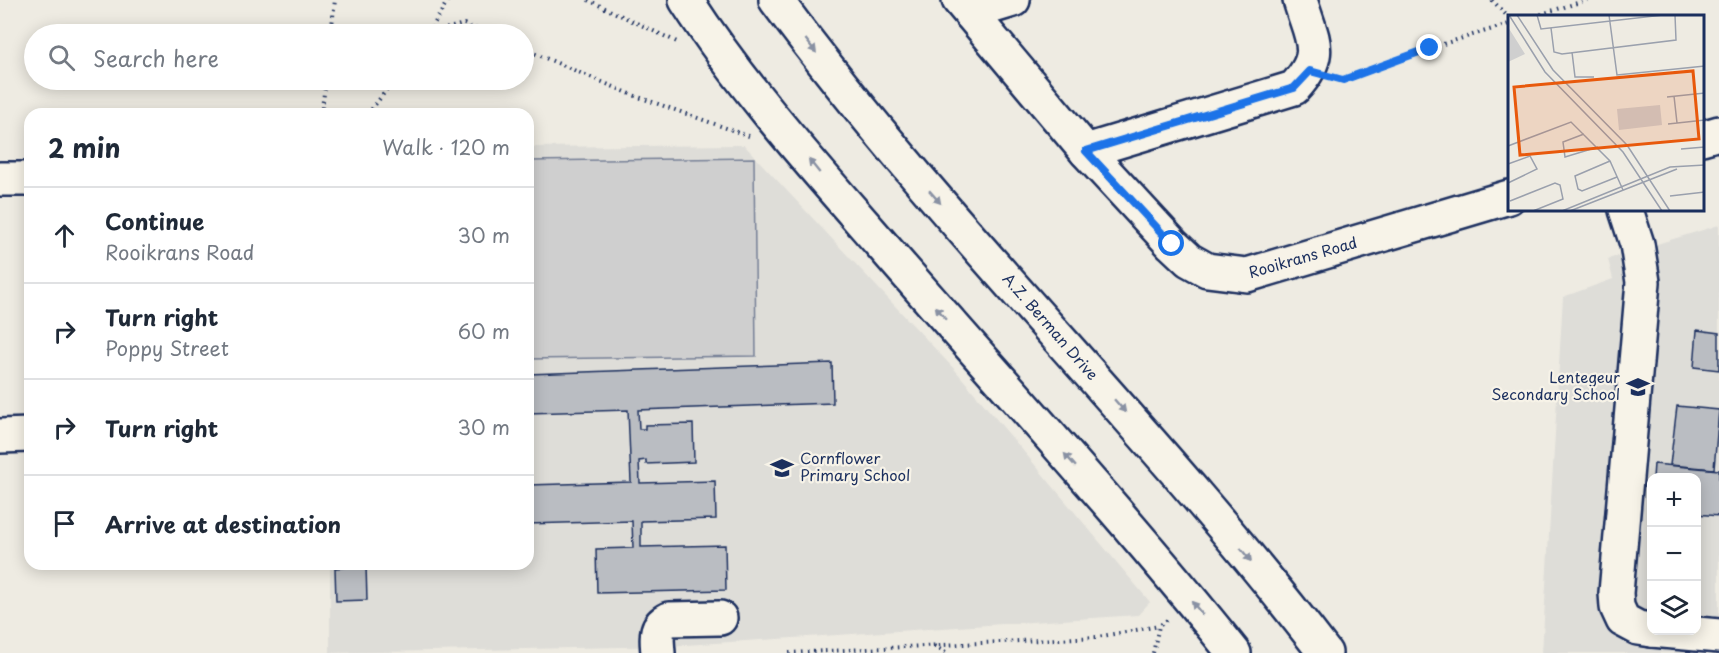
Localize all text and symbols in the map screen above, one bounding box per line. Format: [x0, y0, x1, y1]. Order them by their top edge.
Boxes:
inset map [1508, 15, 1704, 212]
search box [24, 24, 534, 90]
route end [1416, 34, 1442, 60]
one-way arrow [805, 39, 817, 54]
icon: search [45, 41, 78, 74]
text: Search here [93, 41, 219, 74]
text: 2 min [48, 128, 121, 167]
text: Walk · 120 m [382, 132, 510, 162]
one-way arrow [808, 158, 820, 173]
one-way arrow [928, 189, 941, 204]
text: Continue [105, 204, 204, 237]
icon: ahead [48, 219, 81, 252]
text: 30 m [457, 220, 510, 250]
route start [1158, 230, 1184, 256]
street label: Rooikrans Road [1246, 230, 1360, 283]
text: Rooikrans Road [105, 237, 254, 267]
street label: A.Z. Berman Drive [998, 267, 1104, 385]
text: Turn right [105, 300, 218, 333]
one-way arrow [935, 306, 948, 321]
icon: right [48, 315, 81, 348]
text: 60 m [458, 316, 510, 346]
text: Poppy Street [105, 333, 229, 363]
place label: Lentegeur Secondary School [1491, 365, 1620, 405]
school or university icon: Lentegeur Secondary School [1625, 374, 1651, 400]
one-way arrow [1113, 399, 1126, 414]
icon: right [48, 411, 81, 444]
text: Turn right [105, 411, 218, 444]
text: 30 m [457, 412, 510, 442]
place label: Cornflower Primary School [800, 446, 910, 486]
one-way arrow [1064, 453, 1077, 468]
school or university icon: Cornflower Primary School [769, 455, 795, 481]
map controls [1647, 473, 1701, 635]
button: + [1647, 473, 1701, 527]
icon: arrive [48, 507, 81, 540]
text: Arrive at destination [105, 507, 341, 540]
button: − [1647, 527, 1701, 581]
one-way arrow [1240, 547, 1253, 563]
button: layers [1647, 581, 1701, 635]
one-way arrow [1190, 600, 1203, 616]

